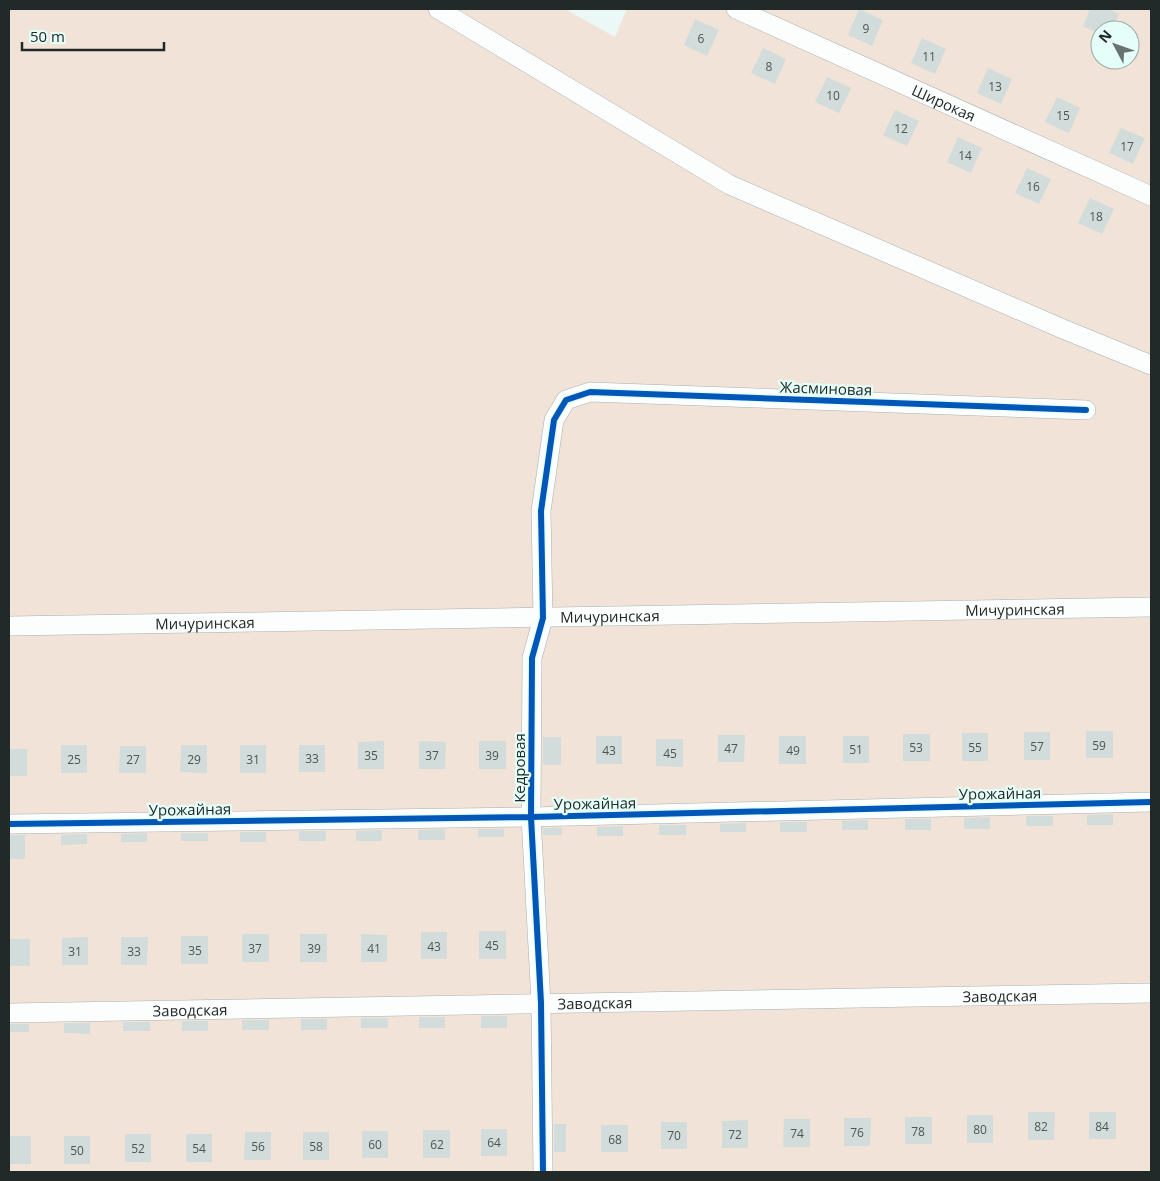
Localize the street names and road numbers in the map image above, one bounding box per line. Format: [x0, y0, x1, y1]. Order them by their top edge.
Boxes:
street label: Широкая [909, 80, 979, 126]
street label: Жасминовая [779, 376, 873, 400]
street label: Мичуринская [965, 598, 1065, 620]
street label: Мичуринская [560, 605, 660, 627]
street label: Мичуринская [155, 612, 255, 634]
street label: Кедровая [509, 733, 529, 803]
street label: Урожайная [959, 782, 1041, 804]
street label: Урожайная [554, 792, 636, 814]
street label: Урожайная [149, 798, 231, 820]
street label: Заводская [962, 985, 1038, 1006]
street label: Заводская [557, 992, 633, 1013]
street label: Заводская [152, 999, 228, 1020]

